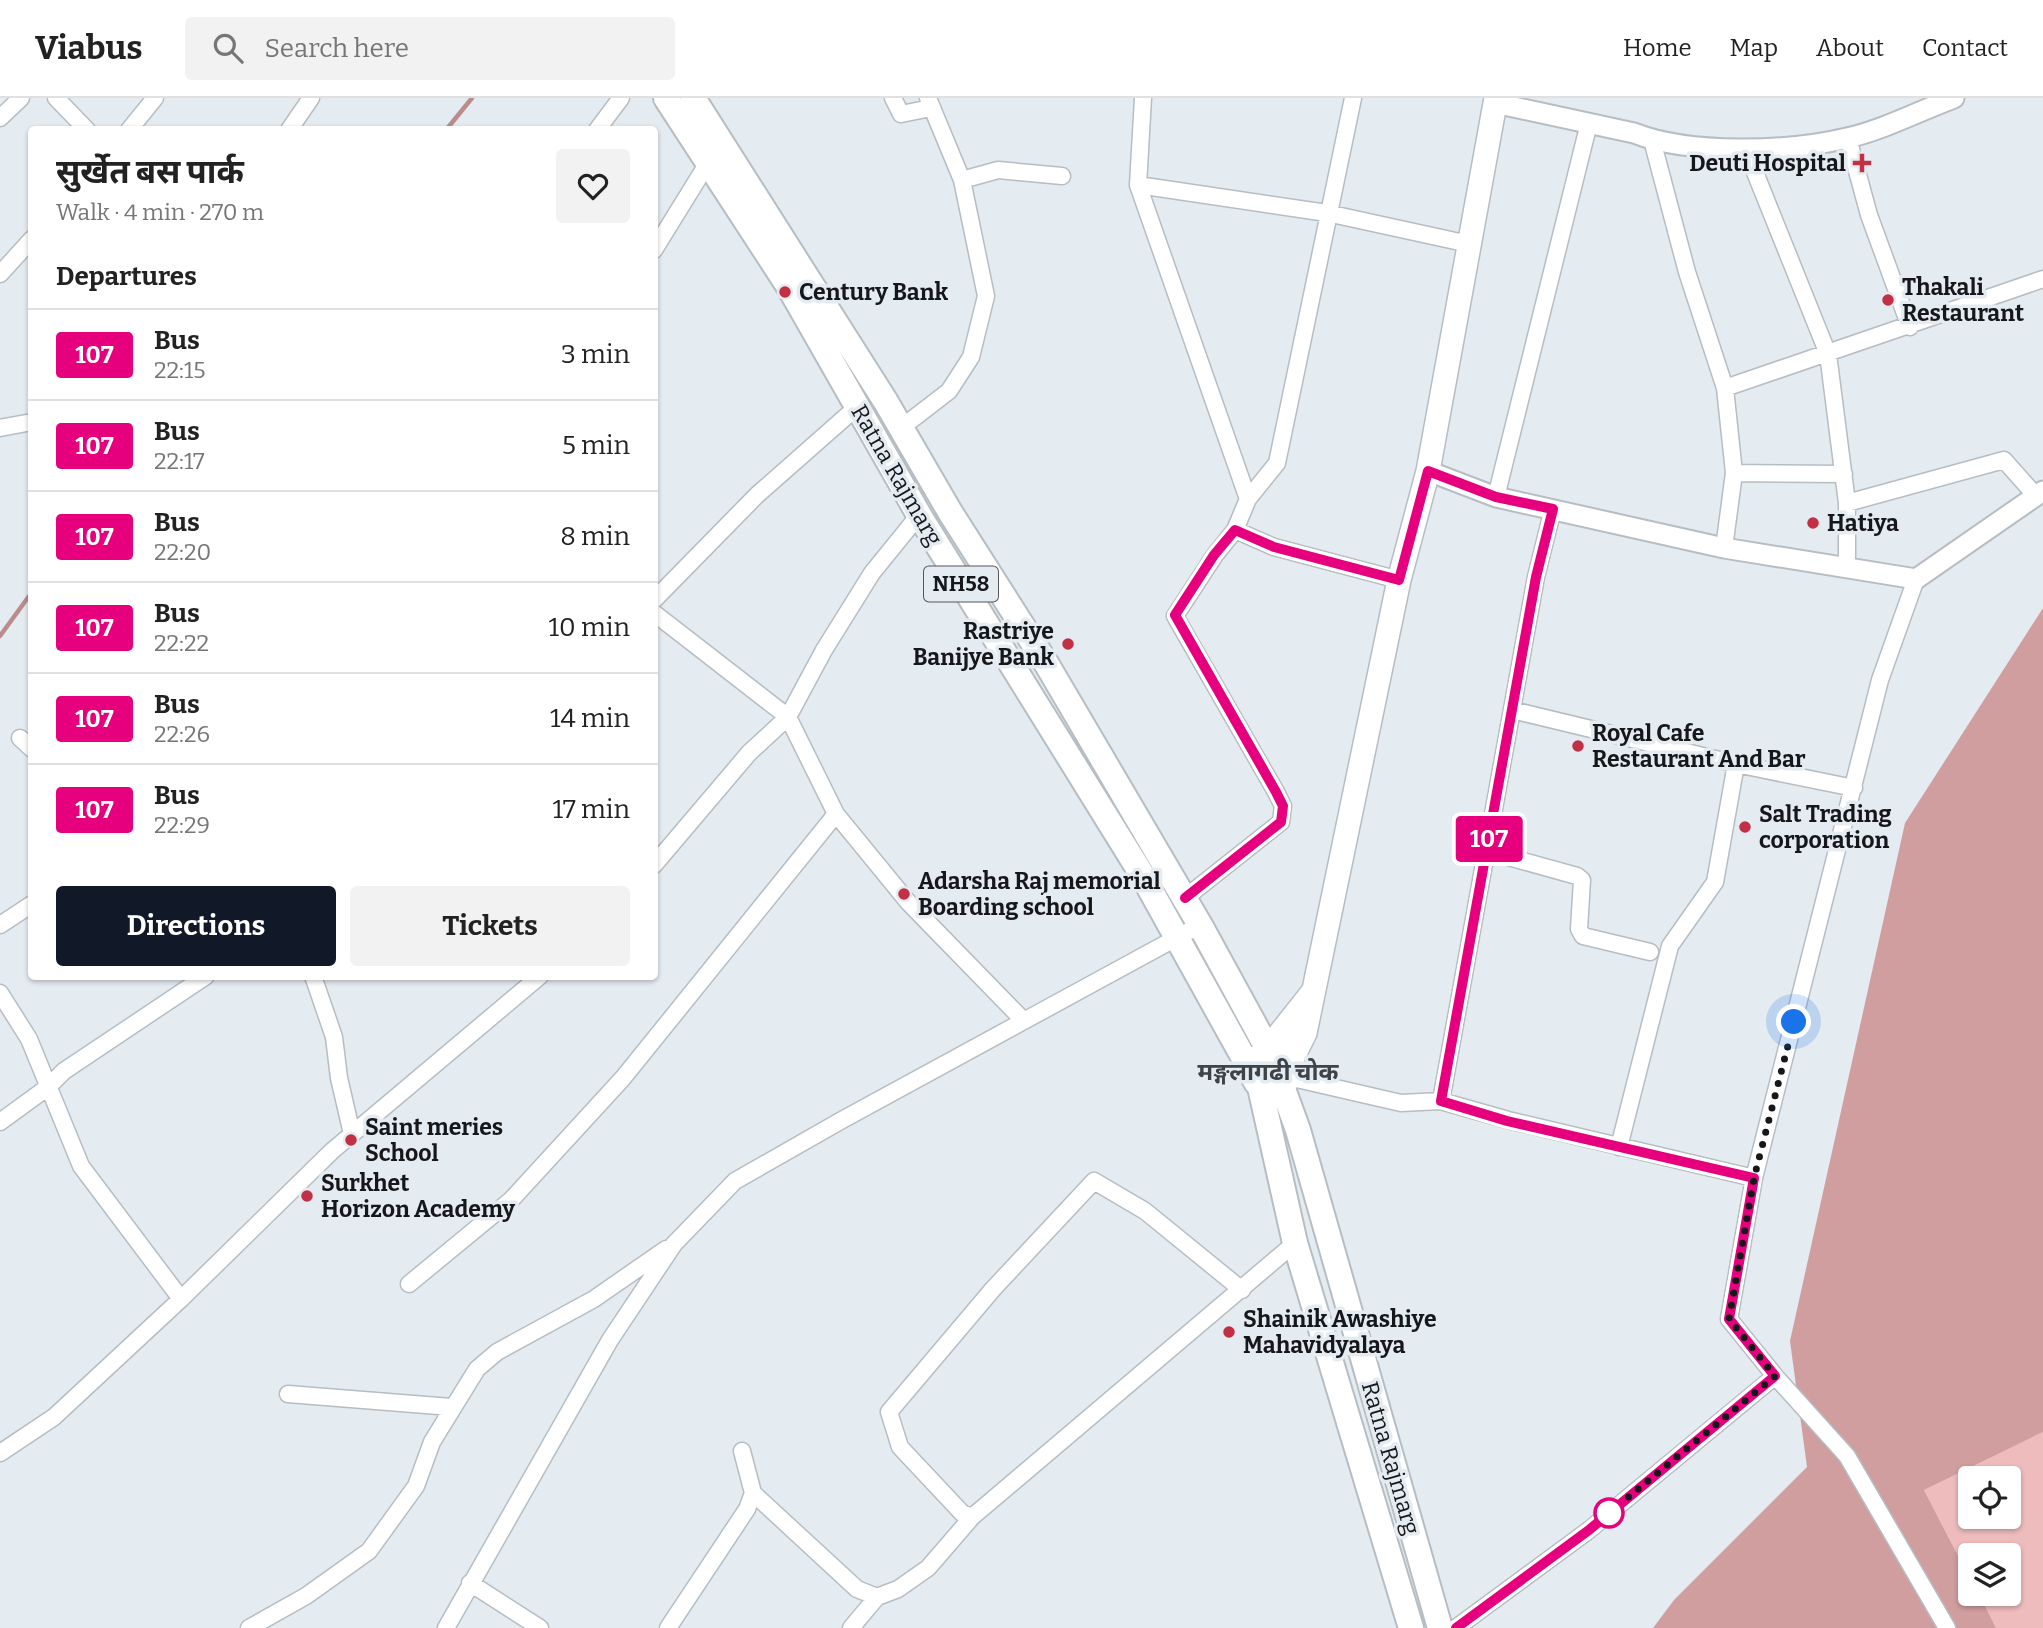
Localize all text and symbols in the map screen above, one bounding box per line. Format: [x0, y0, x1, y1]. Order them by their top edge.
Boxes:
search box [185, 17, 675, 80]
text: Viabus [35, 28, 143, 68]
icon: search [209, 29, 247, 67]
text: Search here [265, 33, 409, 64]
text: Home [1623, 34, 1692, 62]
text: Map [1730, 34, 1778, 62]
text: About [1816, 34, 1884, 62]
text: Contact [1922, 34, 2008, 62]
button: heart [556, 149, 630, 223]
place label: Deuti Hospital [1689, 149, 1846, 177]
text: सुर्खेत बस पार्क [56, 152, 244, 192]
marker: Deuti Hospital [1852, 153, 1872, 173]
text: Walk · 4 min · 270 m [56, 198, 264, 226]
text: Departures [56, 261, 197, 292]
place label: Thakali Restaurant [1902, 273, 2024, 327]
place label: Century Bank [799, 278, 949, 306]
marker: Century Bank [777, 284, 793, 300]
marker: Thakali Restaurant [1880, 292, 1896, 308]
text: Bus [154, 325, 200, 356]
text: 3 min [561, 339, 630, 370]
text: 107 [75, 341, 114, 369]
text: 22:15 [154, 356, 206, 384]
street label: Ratna Rajmarg [845, 400, 949, 551]
text: Bus [154, 416, 200, 447]
text: 5 min [562, 430, 630, 461]
text: 107 [75, 432, 114, 460]
text: 22:17 [154, 447, 205, 475]
text: Bus [154, 507, 200, 538]
place label: Hatiya [1827, 509, 1899, 537]
marker: Hatiya [1805, 515, 1821, 531]
text: 8 min [560, 521, 630, 552]
text: 107 [75, 523, 114, 551]
text: 22:20 [154, 538, 211, 566]
road number: NH58 [924, 566, 998, 602]
text: Bus [154, 598, 200, 629]
text: 10 min [549, 612, 630, 643]
text: 107 [75, 614, 114, 642]
place label: Rastriye Banijye Bank [913, 617, 1054, 671]
text: 22:22 [154, 629, 209, 657]
marker: Rastriye Banijye Bank [1060, 636, 1076, 652]
text: Bus [154, 689, 200, 720]
text: 14 min [550, 703, 630, 734]
text: 107 [75, 705, 114, 733]
place label: Royal Cafe Restaurant And Bar [1592, 719, 1806, 773]
text: 22:26 [154, 720, 210, 748]
marker: Royal Cafe Restaurant And Bar [1570, 738, 1586, 754]
text: Bus [154, 780, 200, 811]
text: 17 min [552, 794, 630, 825]
text: 107 [75, 796, 114, 824]
place label: Salt Trading corporation [1759, 800, 1892, 854]
text: 22:29 [154, 811, 210, 839]
line badge: 107 [1449, 816, 1529, 862]
marker: Salt Trading corporation [1737, 819, 1753, 835]
text: 107 [1470, 825, 1508, 853]
place label: Adarsha Raj memorial Boarding school [918, 867, 1161, 921]
button: Directions [56, 886, 336, 966]
button: Tickets [350, 886, 630, 966]
marker: Adarsha Raj memorial Boarding school [896, 886, 912, 902]
your location [1776, 1004, 1811, 1039]
district label: मङ्गलागढी चोक [1198, 1058, 1339, 1086]
place label: Saint meries School [365, 1113, 503, 1167]
marker: Saint meries School [343, 1132, 359, 1148]
place label: Surkhet Horizon Academy [321, 1169, 515, 1223]
marker: Surkhet Horizon Academy [299, 1188, 315, 1204]
place label: Shainik Awashiye Mahavidyalaya [1243, 1305, 1437, 1359]
marker: Shainik Awashiye Mahavidyalaya [1221, 1324, 1237, 1340]
street label: Ratna Rajmarg [1356, 1378, 1426, 1538]
map controls [1958, 1466, 2021, 1606]
button: locate [1958, 1466, 2021, 1529]
unlabelled marker [1594, 1498, 1624, 1528]
button: layers [1958, 1543, 2021, 1606]

